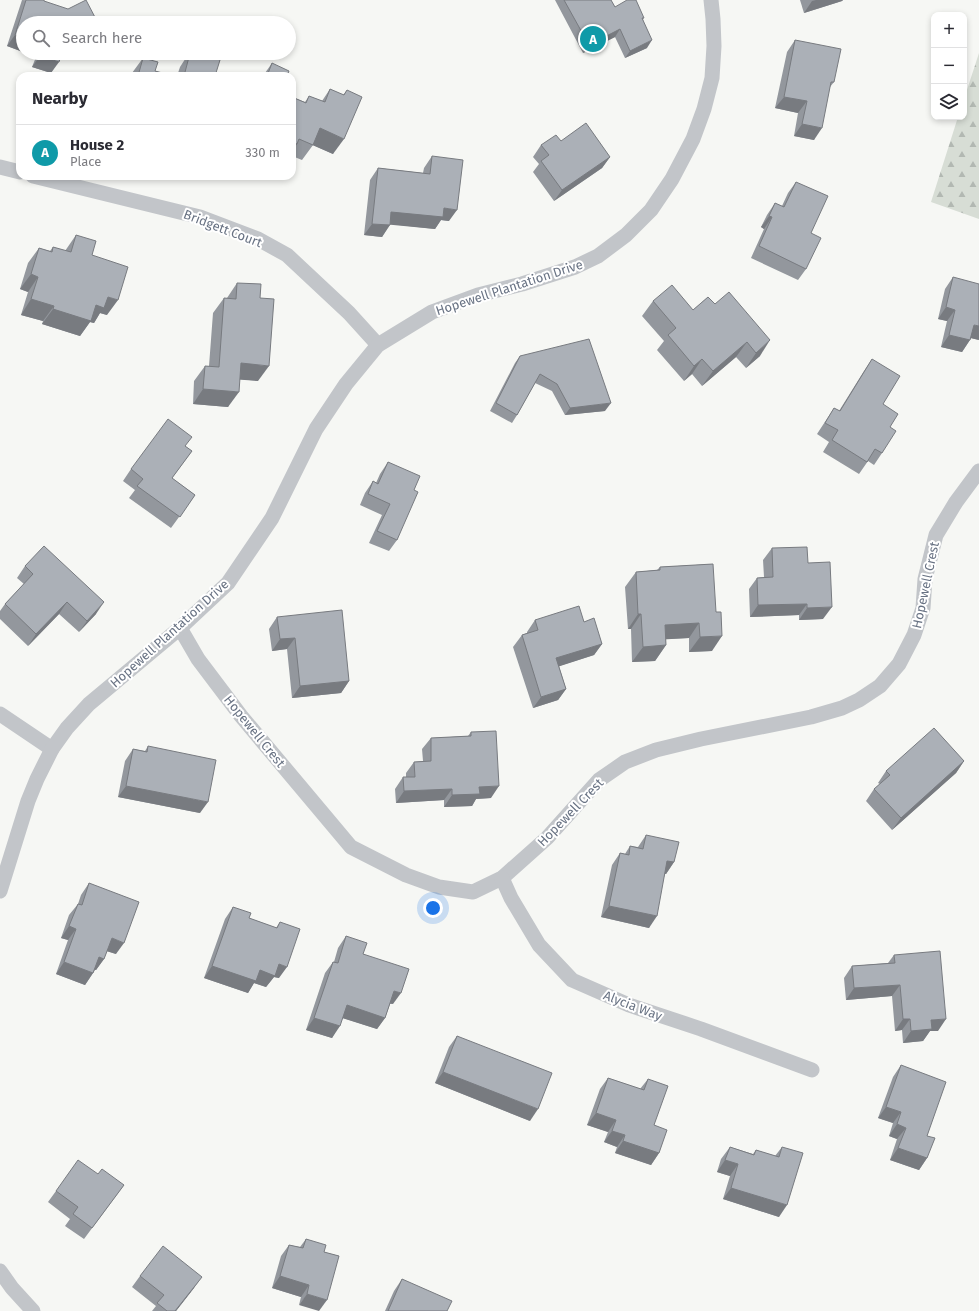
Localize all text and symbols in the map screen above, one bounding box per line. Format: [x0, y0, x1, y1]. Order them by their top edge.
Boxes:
map controls [931, 12, 967, 120]
button: + [931, 12, 967, 48]
search box [16, 16, 296, 60]
pin: A [580, 24, 606, 54]
icon: search [30, 27, 52, 49]
text: Search here [62, 29, 142, 47]
button: − [931, 48, 967, 84]
button: layers [931, 84, 967, 120]
text: Nearby [32, 88, 87, 109]
text: House 2 [70, 136, 124, 154]
text: A [41, 145, 49, 160]
text: 330 m [245, 145, 280, 160]
text: Place [70, 154, 101, 169]
street label: Bridgett Court [182, 207, 264, 250]
street label: Hopewell Plantation Drive [434, 257, 585, 318]
street label: Hopewell Crest [909, 540, 942, 630]
street label: Hopewell Plantation Drive [107, 576, 231, 690]
street label: Hopewell Crest [221, 692, 288, 771]
street label: Hopewell Crest [534, 775, 607, 849]
your location [423, 898, 443, 918]
street label: Alycia Way [601, 987, 665, 1024]

